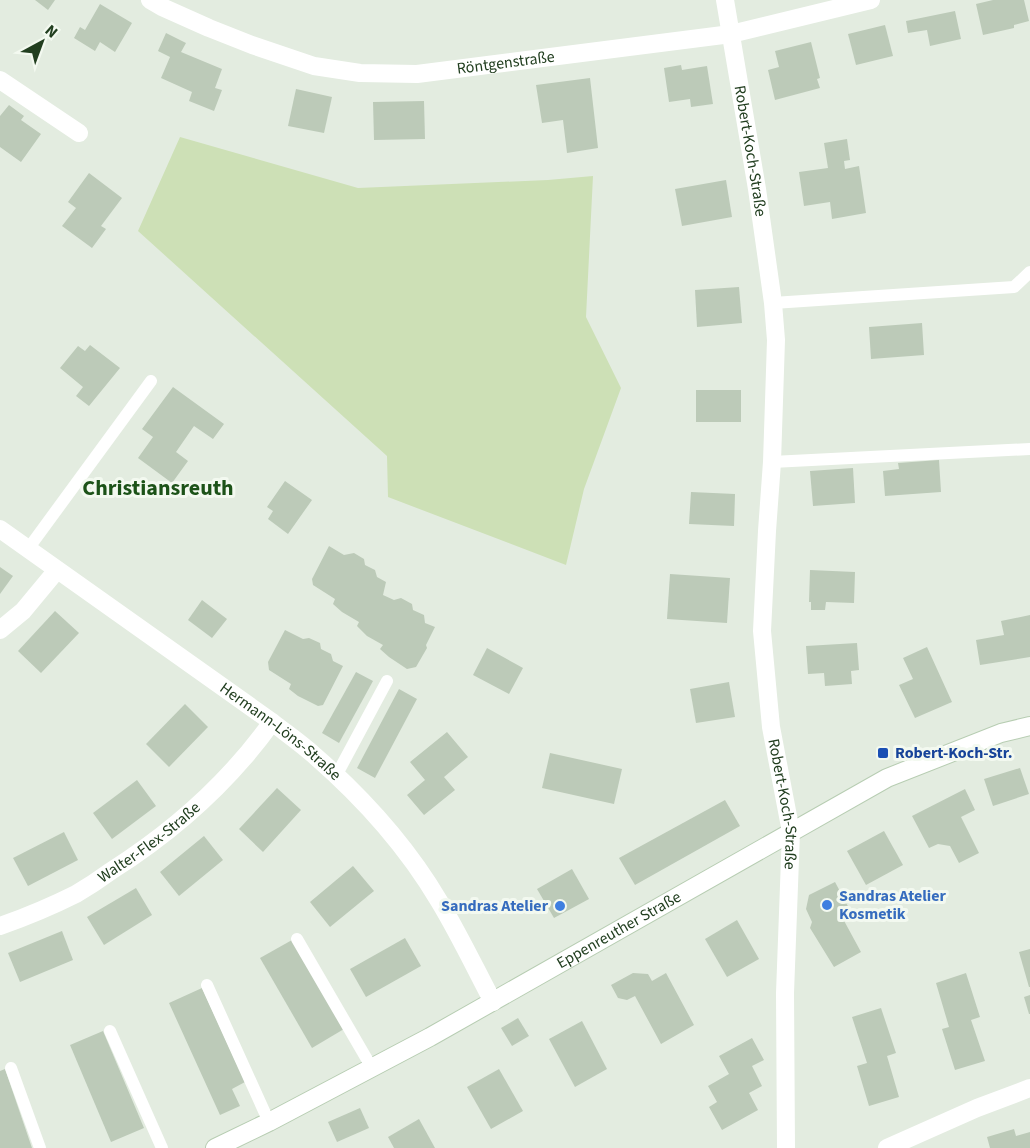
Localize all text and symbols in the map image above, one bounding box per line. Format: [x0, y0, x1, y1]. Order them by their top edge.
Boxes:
north arrow [12, 12, 72, 72]
text: N [40, 20, 62, 43]
street label: Röntgenstraße [455, 46, 556, 80]
street label: Robert-Koch-Straße [729, 84, 772, 218]
district label: Christiansreuth [82, 472, 234, 504]
street label: Hermann-Löns-Straße [215, 677, 346, 785]
street label: Robert-Koch-Straße [762, 737, 802, 870]
place label: Robert-Koch-Str. [895, 742, 1013, 764]
marker: Robert-Koch-Str. [876, 746, 890, 760]
street label: Walter-Flex-Straße [93, 797, 205, 888]
place label: Sandras Atelier Kosmetik [839, 885, 947, 925]
street label: Eppenreuther Straße [553, 886, 685, 974]
place label: Sandras Atelier [441, 895, 549, 917]
marker: Sandras Atelier Kosmetik [820, 898, 834, 912]
marker: Sandras Atelier [553, 899, 567, 913]

